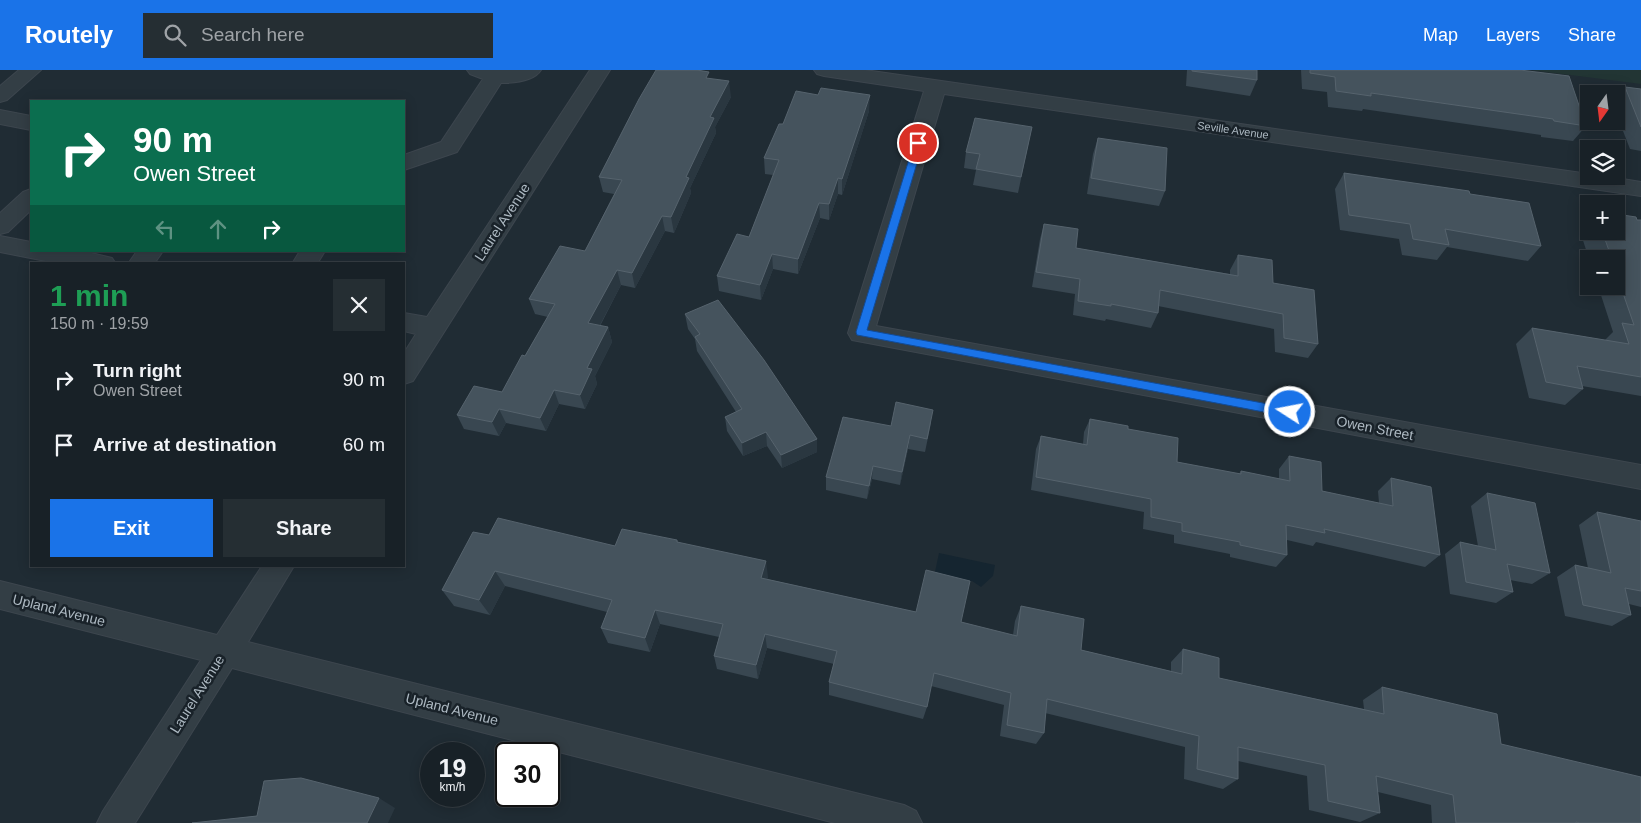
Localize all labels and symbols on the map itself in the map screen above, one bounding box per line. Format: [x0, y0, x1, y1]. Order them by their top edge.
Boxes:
north arrow [1580, 85, 1625, 130]
street label: Seville Avenue [1197, 119, 1269, 141]
pin [897, 122, 939, 164]
street label: Laurel Avenue [471, 180, 533, 264]
position arrow [1263, 385, 1315, 437]
street label: Owen Street [1335, 413, 1415, 443]
street label: Upland Avenue [11, 591, 107, 629]
street label: Laurel Avenue [167, 652, 228, 736]
street label: Upland Avenue [404, 690, 500, 728]
speed limit sign: 30 [495, 742, 560, 807]

